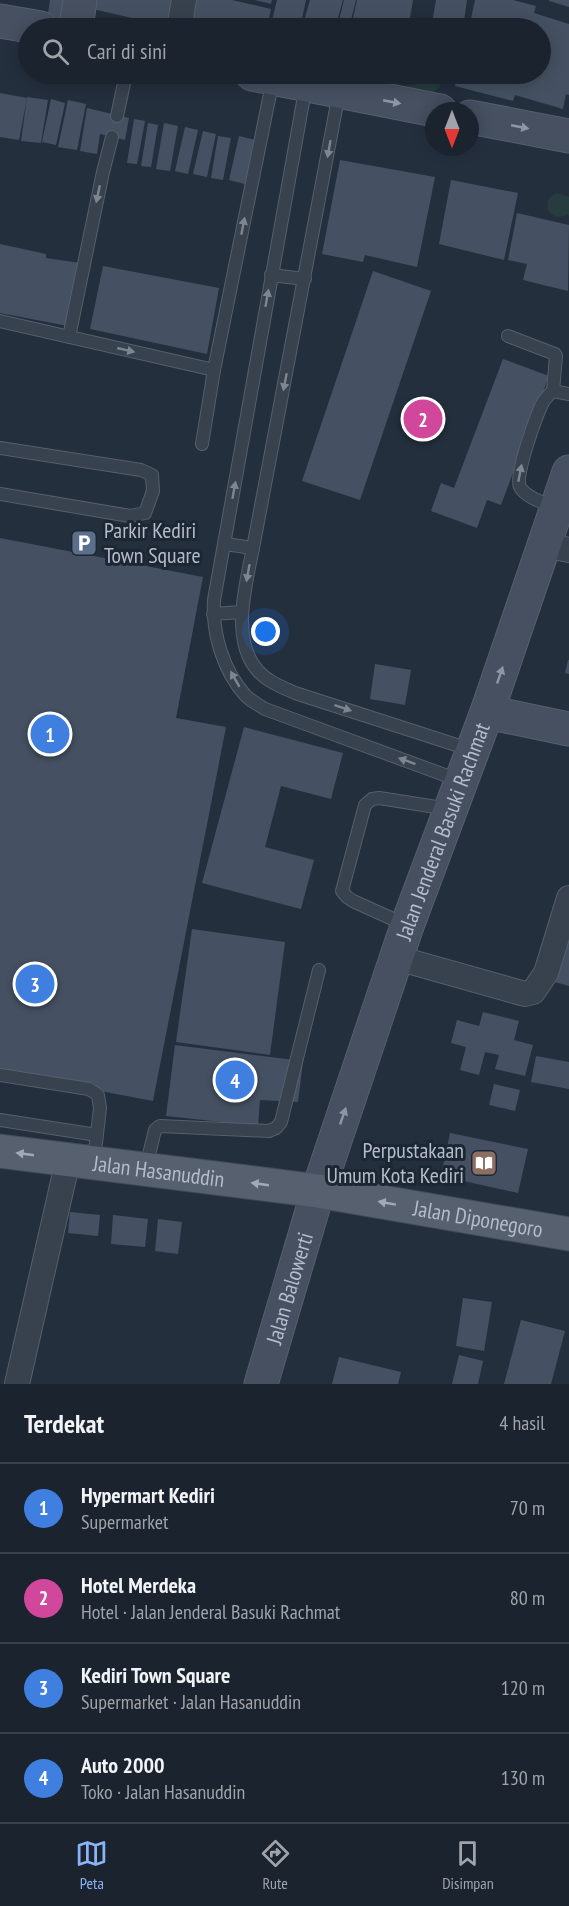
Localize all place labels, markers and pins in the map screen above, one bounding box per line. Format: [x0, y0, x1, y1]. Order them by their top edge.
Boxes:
pin: 2 [404, 396, 442, 442]
place label: Parkir Kediri Town Square [104, 516, 201, 569]
parking icon: Parkir Kediri Town Square [69, 528, 99, 558]
pin: 1 [31, 712, 70, 756]
pin: 3 [15, 962, 54, 1006]
pin: 4 [216, 1058, 254, 1102]
place label: Perpustakaan Umum Kota Kediri [326, 1136, 464, 1189]
library icon: Perpustakaan Umum Kota Kediri [469, 1148, 499, 1178]

